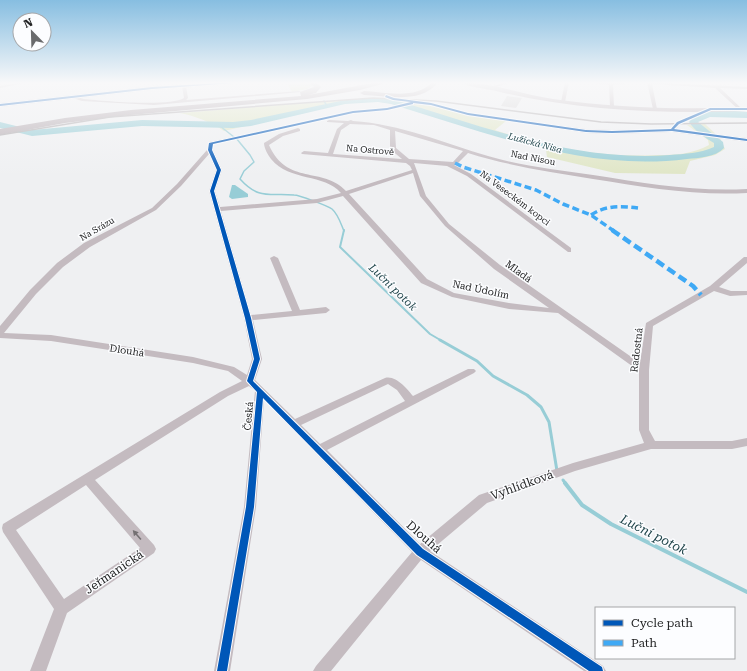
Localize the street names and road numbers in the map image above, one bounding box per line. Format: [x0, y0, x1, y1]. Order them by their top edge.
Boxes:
street label: Na Ostrově [346, 143, 394, 157]
street label: Nad Nisou [510, 149, 557, 167]
street label: Na Veseckém kopci [478, 168, 552, 228]
street label: Na Srázu [78, 215, 116, 243]
street label: Mladá [503, 258, 534, 285]
street label: Nad Údolím [451, 278, 510, 301]
street label: Radostná [628, 326, 645, 373]
street label: Dlouhá [109, 342, 146, 359]
street label: Česká [242, 401, 255, 431]
street label: Vyhlídková [489, 467, 556, 503]
street label: Dlouhá [404, 518, 445, 556]
street label: Jeřmanická [82, 547, 146, 597]

